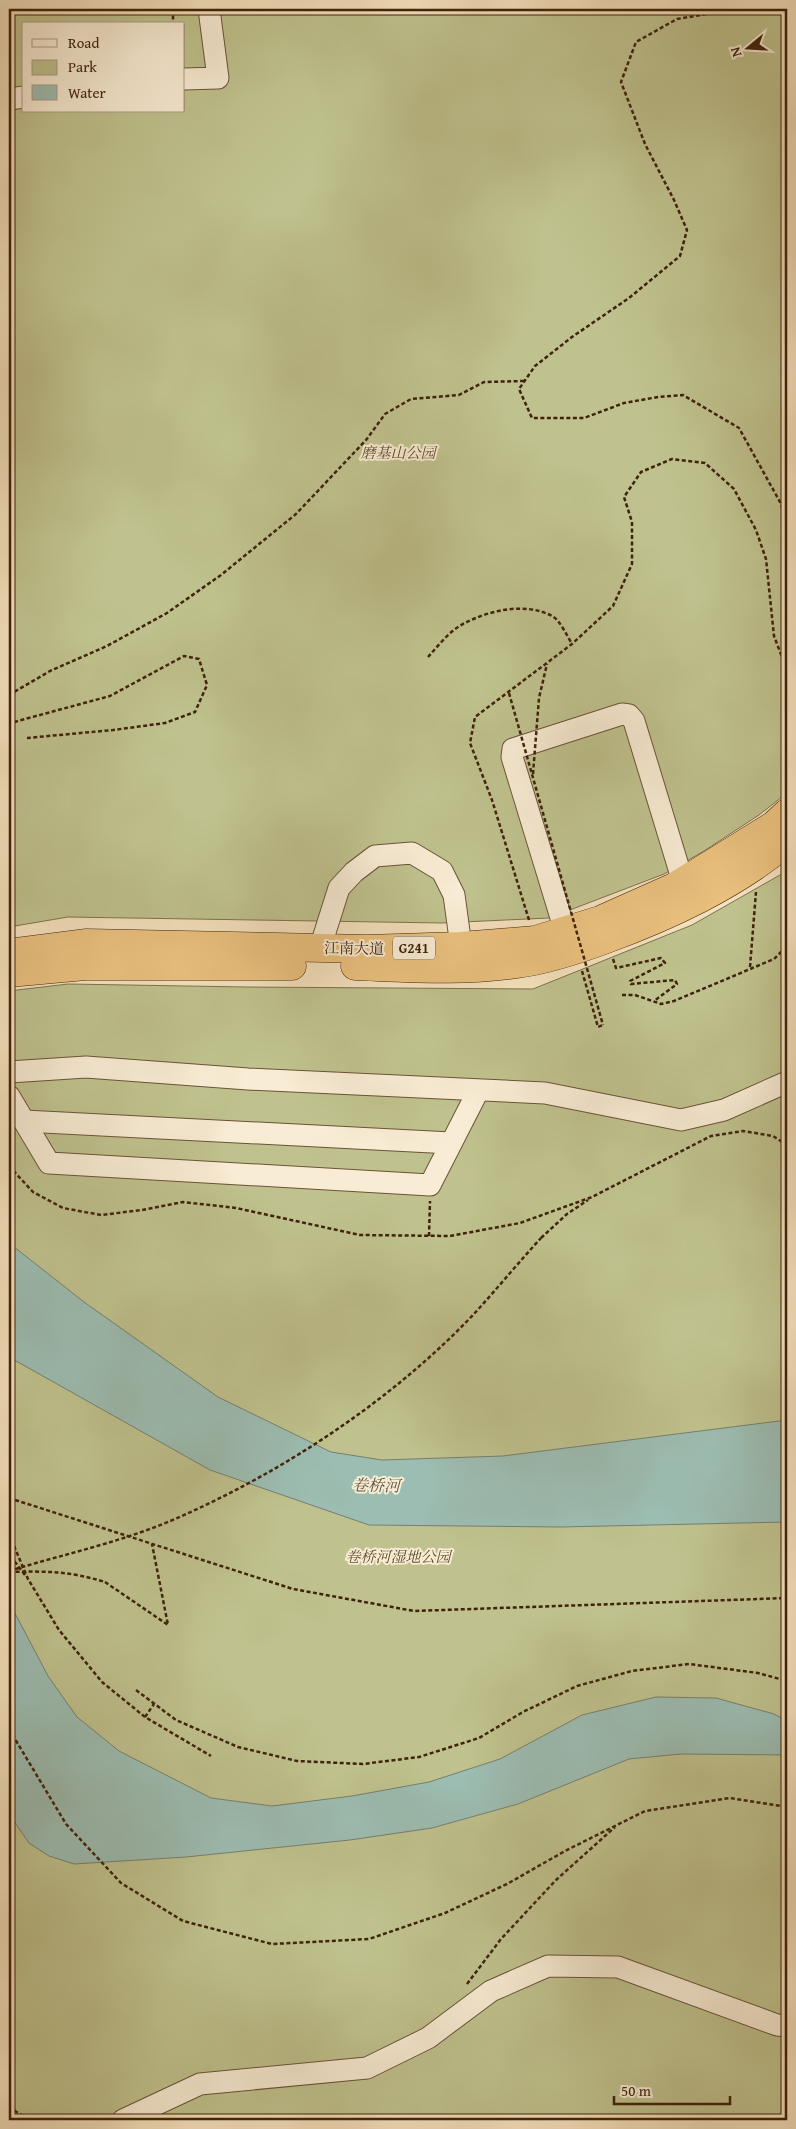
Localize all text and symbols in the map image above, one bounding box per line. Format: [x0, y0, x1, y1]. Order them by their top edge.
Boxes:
legend [22, 22, 185, 112]
north arrow [724, 22, 774, 72]
text: Road [68, 32, 99, 53]
text: N [724, 44, 747, 60]
text: Park [68, 56, 97, 77]
text: Water [68, 82, 106, 103]
park label: 磨基山公园 [360, 442, 437, 463]
road number: G241 [393, 936, 435, 960]
street label: 江南大道 [324, 937, 384, 959]
water label: 卷桥河 [352, 1473, 403, 1497]
park label: 卷桥河湿地公园 [345, 1546, 452, 1567]
scale bar [614, 2074, 730, 2106]
text: 50 m [621, 2080, 652, 2101]

